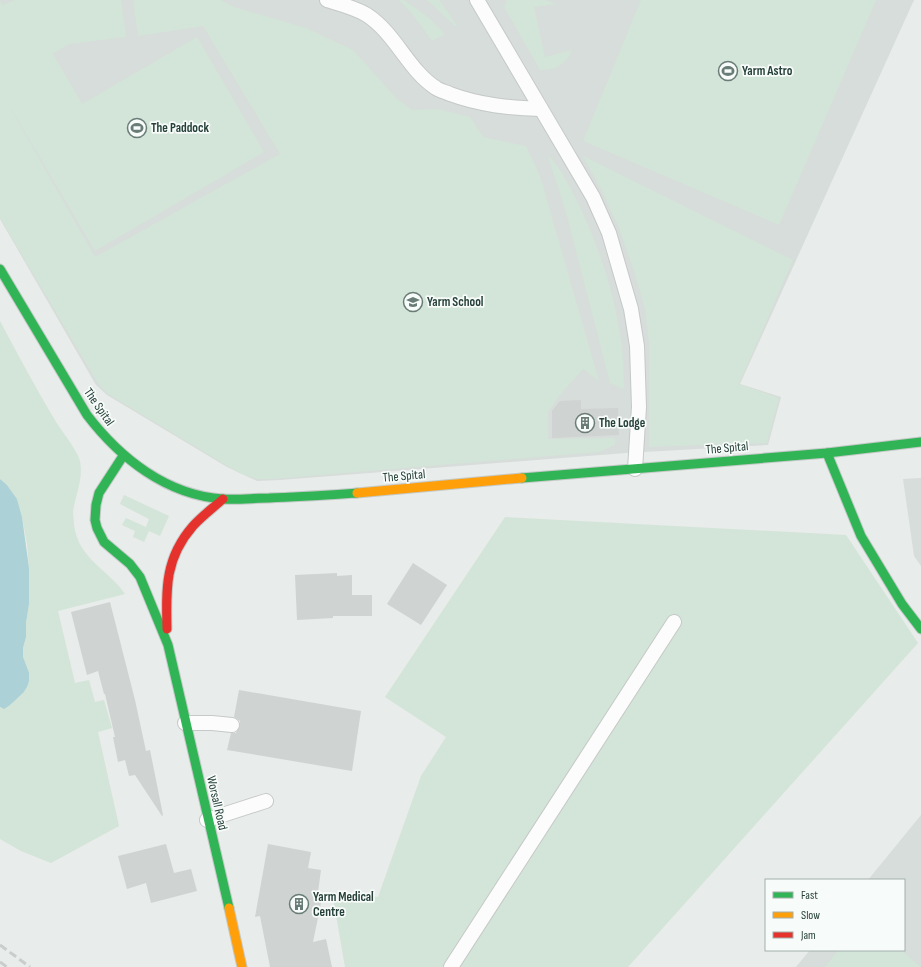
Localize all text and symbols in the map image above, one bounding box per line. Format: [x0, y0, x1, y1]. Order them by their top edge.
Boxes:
sports icon: Yarm Astro [717, 60, 739, 82]
place label: Yarm Astro [742, 63, 793, 79]
sports icon: The Paddock [126, 117, 148, 139]
place label: The Paddock [151, 120, 209, 136]
school or university icon: Yarm School [402, 291, 424, 313]
place label: Yarm School [427, 294, 484, 310]
street label: The Spital [80, 385, 118, 429]
building icon: The Lodge [574, 412, 596, 434]
place label: The Lodge [599, 415, 646, 431]
street label: The Spital [705, 438, 749, 458]
street label: The Spital [382, 466, 426, 486]
street label: Worsall Road [203, 774, 231, 832]
legend [765, 879, 905, 951]
text: Fast [801, 888, 818, 903]
place label: Yarm Medical Centre [313, 889, 374, 920]
building icon: Yarm Medical Centre [288, 893, 310, 915]
text: Slow [801, 908, 820, 923]
text: Jam [800, 928, 816, 943]

